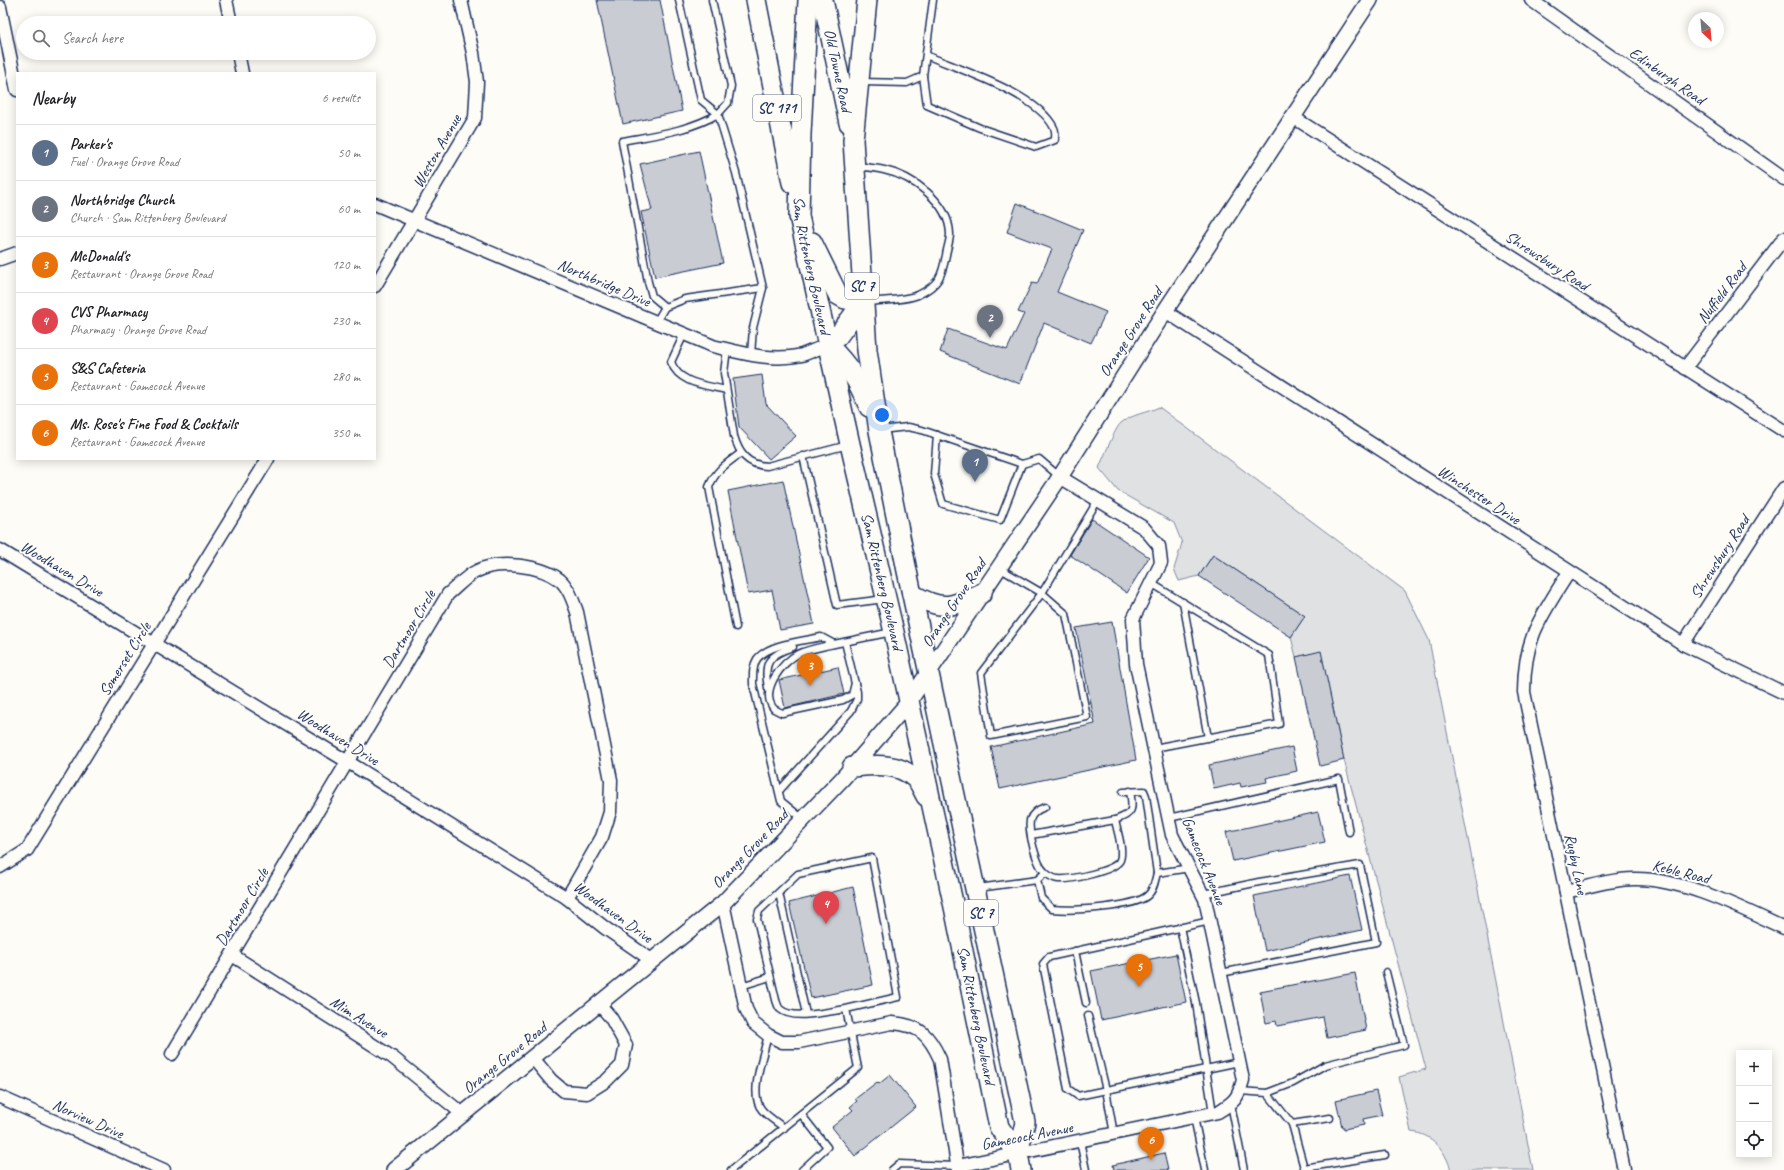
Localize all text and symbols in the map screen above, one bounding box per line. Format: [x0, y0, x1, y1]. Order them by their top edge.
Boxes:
north arrow [1688, 12, 1724, 48]
search box [16, 16, 376, 60]
icon: search [30, 27, 52, 49]
street label: Old Towne Road [819, 27, 857, 116]
text: Search here [62, 29, 123, 48]
street label: Edinburgh Road [1625, 43, 1711, 111]
text: Nearby [32, 88, 75, 109]
text: 6 results [322, 90, 360, 106]
road number: SC 171 [753, 95, 801, 121]
street label: Weston Avenue [408, 109, 467, 191]
text: Parker's [70, 135, 112, 154]
text: 1 [42, 145, 48, 161]
text: 50 m [338, 145, 360, 161]
text: Fuel · Orange Grove Road [70, 154, 179, 170]
text: Northbridge Church [70, 191, 175, 210]
street label: Sam Rittenberg Boulevard [789, 196, 836, 339]
text: 2 [42, 201, 48, 217]
text: 60 m [338, 201, 360, 217]
text: Church · Sam Rittenberg Boulevard [70, 210, 225, 226]
street label: Shrewsbury Road [1501, 227, 1595, 297]
text: McDonald's [70, 247, 129, 266]
street label: Northbridge Drive [555, 254, 655, 312]
street label: Nuffield Road [1693, 256, 1753, 328]
text: 3 [42, 257, 48, 273]
text: 120 m [332, 257, 360, 273]
text: Restaurant · Orange Grove Road [70, 266, 212, 282]
road number: SC 7 [845, 273, 879, 299]
street label: Orange Grove Road [1095, 281, 1169, 380]
text: CVS Pharmacy [70, 303, 147, 322]
pin: 2 [977, 305, 1003, 338]
text: 4 [42, 313, 48, 329]
text: 230 m [332, 313, 360, 329]
text: Pharmacy · Orange Grove Road [70, 322, 206, 338]
text: S&S Cafeteria [70, 359, 145, 378]
text: 5 [42, 369, 48, 385]
text: 280 m [332, 369, 360, 385]
text: Restaurant · Gamecock Avenue [70, 378, 204, 394]
your location [872, 405, 892, 425]
text: Ms. Rose's Fine Food & Cocktails [70, 415, 238, 434]
text: 6 [42, 425, 48, 441]
text: 350 m [332, 425, 360, 441]
text: Restaurant · Gamecock Avenue [70, 434, 204, 450]
pin: 1 [962, 449, 988, 482]
street label: Winchester Drive [1434, 461, 1526, 530]
street label: Shrewsbury Road [1686, 509, 1756, 603]
street label: Sam Rittenberg Boulevard [856, 511, 908, 655]
street label: Woodhaven Drive [17, 536, 109, 602]
street label: Orange Grove Road [917, 553, 992, 651]
street label: Dartmoor Circle [378, 585, 441, 672]
street label: Somerset Circle [94, 617, 156, 700]
pin: 3 [797, 653, 823, 686]
street label: Woodhaven Drive [293, 704, 384, 771]
street label: Orange Grove Road [707, 803, 795, 893]
street label: Gamecock Avenue [1177, 814, 1231, 909]
street label: Rugby Lane [1560, 832, 1593, 898]
street label: Keble Road [1650, 855, 1714, 889]
street label: Dartmoor Circle [211, 863, 274, 950]
street label: Woodhaven Drive [570, 877, 658, 948]
pin: 4 [813, 891, 839, 924]
road number: SC 7 [964, 900, 998, 926]
street label: Sam Rittenberg Boulevard [952, 945, 1001, 1089]
pin: 5 [1126, 954, 1152, 987]
street label: Mim Avenue [326, 991, 393, 1043]
street label: Orange Grove Road [459, 1016, 553, 1098]
map controls [1736, 1050, 1772, 1158]
button: + [1736, 1050, 1772, 1086]
button: − [1736, 1086, 1772, 1122]
street label: Norview Drive [50, 1095, 128, 1144]
street label: Gamecock Avenue [980, 1117, 1076, 1155]
button: locate [1736, 1122, 1772, 1158]
pin: 6 [1138, 1127, 1164, 1160]

